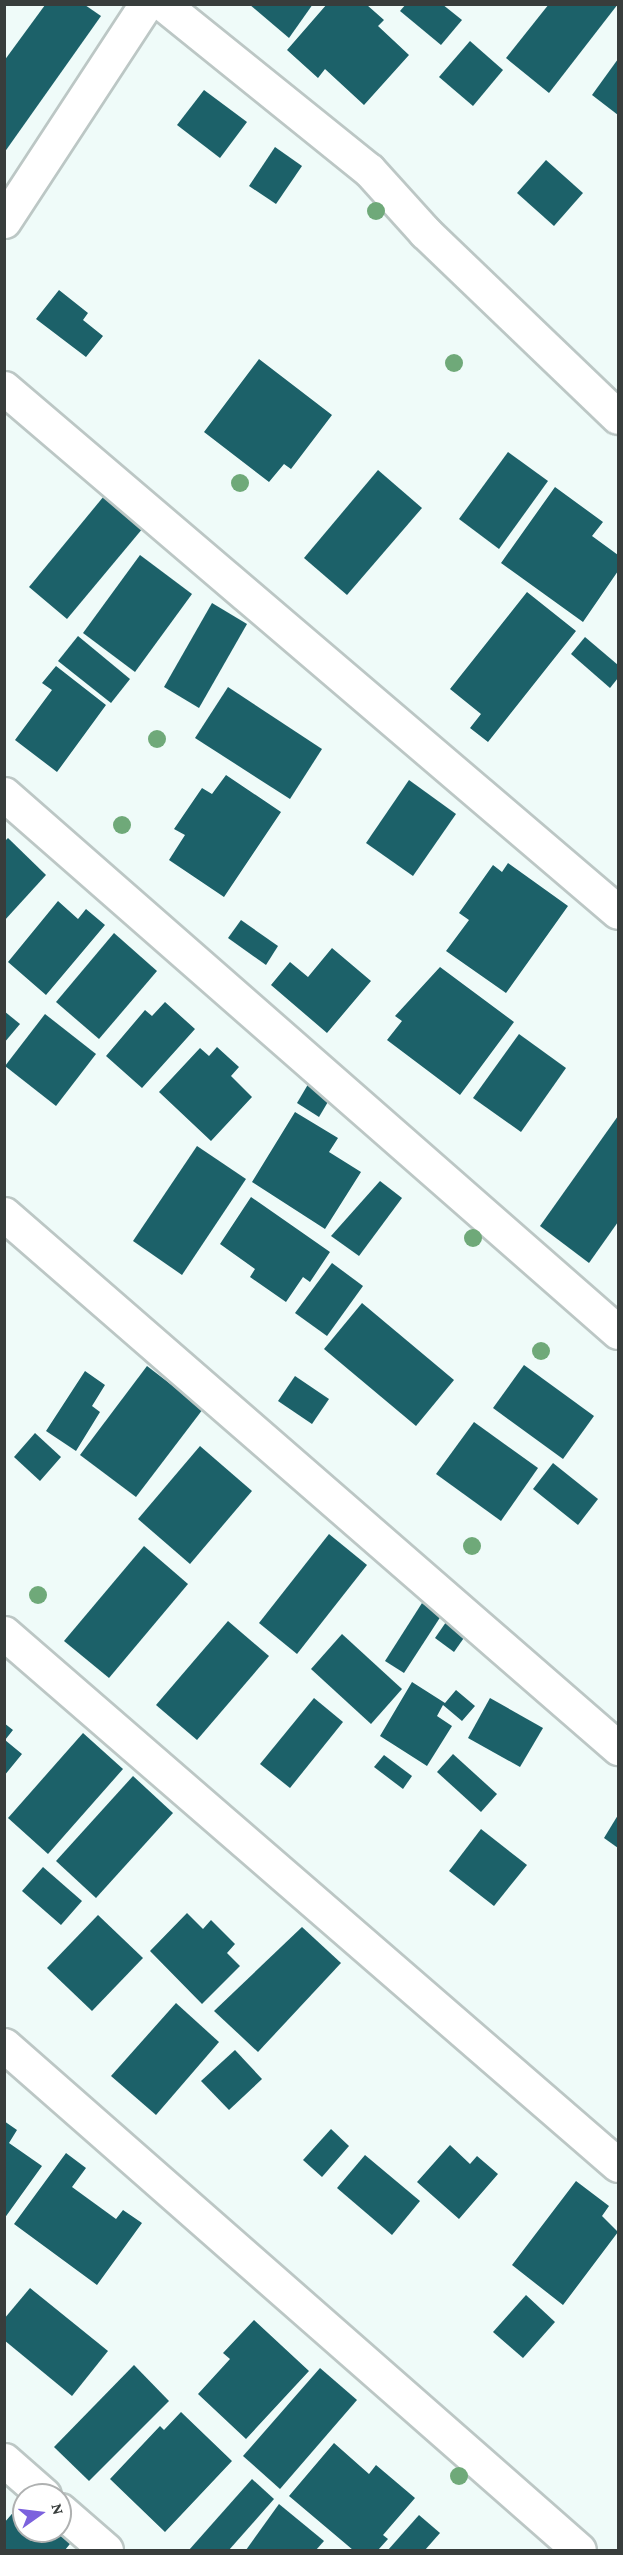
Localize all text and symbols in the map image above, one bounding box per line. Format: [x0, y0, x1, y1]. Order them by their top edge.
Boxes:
north arrow [12, 2483, 72, 2543]
text: N [48, 2502, 68, 2516]

